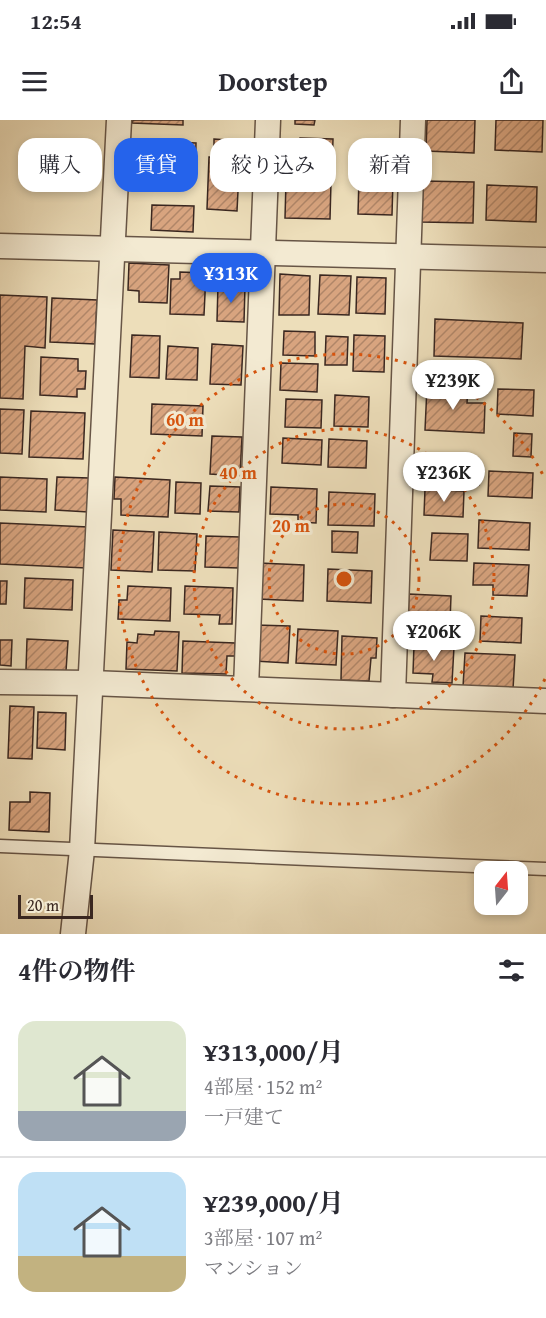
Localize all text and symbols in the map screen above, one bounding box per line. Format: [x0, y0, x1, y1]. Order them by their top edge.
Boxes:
text: 12:54 [30, 5, 82, 37]
text: Doorstep [218, 61, 328, 101]
icon: menu [18, 65, 51, 98]
icon: share [495, 65, 528, 98]
chip: 購入 [18, 138, 102, 192]
chip: 賃貸 [114, 138, 198, 192]
chip: 絞り込み [210, 138, 336, 192]
chip: 新着 [348, 138, 432, 192]
pin: ¥313K [189, 253, 273, 304]
text: ¥313K [204, 258, 258, 287]
pin: ¥239K [411, 360, 495, 411]
text: ¥239K [426, 365, 480, 394]
text: 60 m [166, 406, 205, 433]
pin: ¥236K [402, 452, 486, 503]
text: ¥236K [417, 457, 471, 486]
text: 40 m [219, 459, 258, 486]
text: 20 m [272, 512, 311, 539]
centre of rings [334, 569, 354, 589]
pin: ¥206K [392, 611, 476, 662]
text: ¥206K [407, 616, 461, 645]
north arrow [474, 861, 528, 915]
map controls [474, 861, 528, 915]
scale bar [18, 892, 93, 920]
text: 20 m [27, 893, 59, 917]
text: 4件の物件 [18, 951, 135, 990]
icon: filters [495, 954, 528, 987]
text: ¥313,000/月 [204, 1032, 344, 1071]
icon: home [66, 1045, 138, 1117]
text: 4部屋 · 152 m² [204, 1072, 322, 1101]
text: 一戸建て [204, 1102, 284, 1131]
text: ¥239,000/月 [204, 1183, 344, 1222]
icon: home [66, 1196, 138, 1268]
text: 3部屋 · 107 m² [204, 1223, 322, 1252]
text: マンション [204, 1253, 303, 1282]

